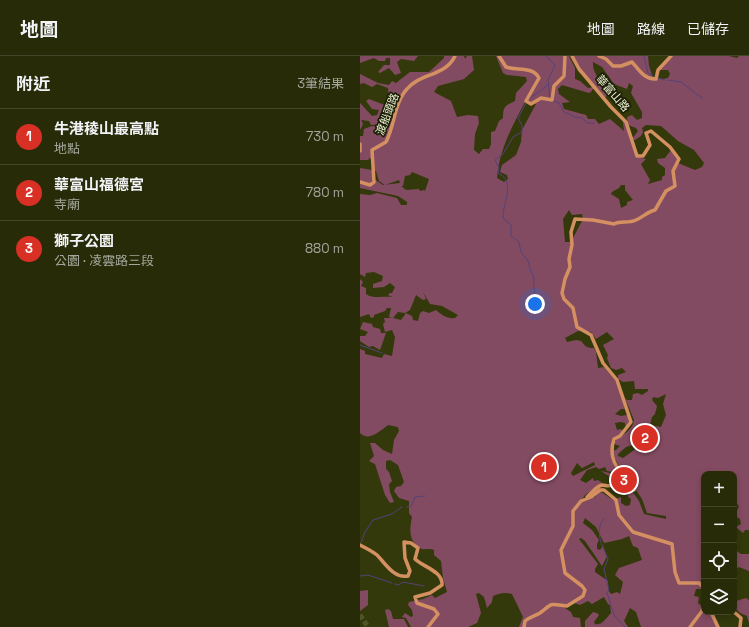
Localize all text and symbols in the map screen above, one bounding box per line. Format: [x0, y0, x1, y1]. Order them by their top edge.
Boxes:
text: 地圖 [20, 17, 58, 42]
text: 地圖 [587, 20, 615, 38]
text: 路線 [637, 20, 665, 38]
text: 已儲存 [687, 20, 729, 38]
street label: 華富山路 [593, 72, 633, 114]
text: 附近 [16, 73, 50, 95]
text: 3筆結果 [297, 75, 344, 92]
street label: 渡船頭路 [373, 91, 401, 137]
text: 牛港稜山最高點 [54, 119, 159, 138]
text: 1 [26, 128, 32, 145]
text: 730 m [306, 128, 344, 145]
text: 地點 [54, 140, 80, 157]
text: 華富山福德宮 [54, 175, 144, 194]
text: 2 [25, 184, 33, 201]
text: 780 m [306, 184, 344, 201]
text: 寺廟 [54, 196, 80, 213]
text: 獅子公園 [54, 231, 114, 250]
text: 3 [25, 240, 33, 257]
text: 880 m [305, 240, 344, 257]
text: 公園 · 凌雲路三段 [54, 252, 154, 269]
your location [525, 294, 545, 314]
pin: 2 [632, 423, 658, 453]
pin: 1 [531, 452, 557, 482]
pin: 3 [611, 465, 637, 495]
map controls [701, 471, 737, 615]
button: + [701, 471, 737, 507]
button: − [701, 507, 737, 543]
button: locate [701, 543, 737, 579]
button: layers [701, 579, 737, 615]

